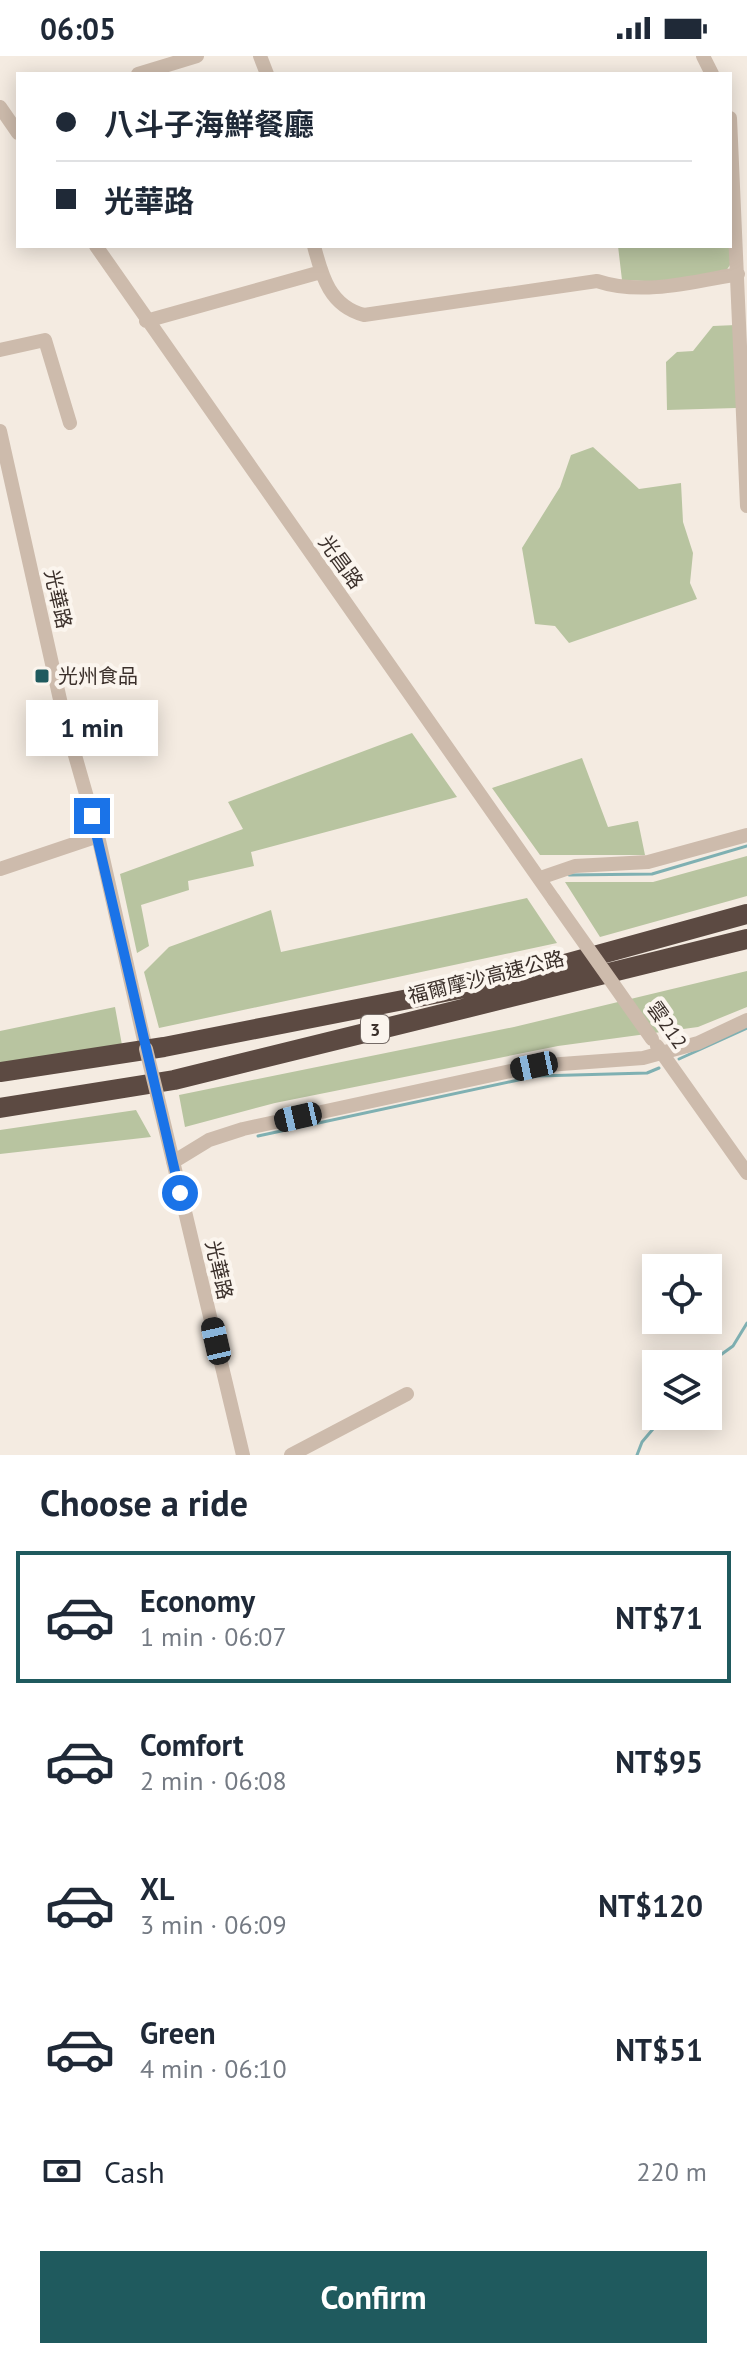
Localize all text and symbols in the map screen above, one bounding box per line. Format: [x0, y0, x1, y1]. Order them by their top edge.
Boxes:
text: 06:05 [40, 9, 116, 48]
text: 八斗子海鮮餐廳 [104, 104, 314, 143]
text: 光華路 [104, 181, 194, 220]
street label: 光昌路 [313, 530, 369, 594]
street label: 光華路 [39, 567, 77, 631]
place label: 光州食品 [58, 663, 138, 689]
marker: 光州食品 [33, 667, 51, 685]
callout: 1 min [26, 700, 158, 756]
text: 1 min [60, 711, 124, 744]
route end [74, 798, 110, 834]
street label: 福爾摩沙高速公路 [405, 945, 567, 1009]
street label: 雲212 [641, 996, 693, 1054]
road number: 3 [361, 1015, 389, 1043]
car [508, 1049, 560, 1083]
car [272, 1100, 324, 1134]
route start [162, 1175, 198, 1211]
street label: 光華路 [200, 1238, 238, 1302]
map controls [642, 1254, 722, 1430]
button: locate [642, 1254, 722, 1334]
car [199, 1315, 233, 1367]
button: layers [642, 1350, 722, 1430]
text: Choose a ride [40, 1479, 248, 1526]
icon: car [44, 1581, 116, 1653]
text: Economy [140, 1581, 255, 1620]
text: NT$71 [615, 1598, 703, 1637]
text: 1 min · 06:07 [140, 1620, 287, 1653]
icon: car [44, 1725, 116, 1797]
text: Comfort [140, 1725, 243, 1764]
text: NT$95 [615, 1742, 703, 1781]
text: 2 min · 06:08 [140, 1764, 287, 1797]
icon: car [44, 1869, 116, 1941]
text: XL [140, 1869, 174, 1908]
text: NT$120 [598, 1886, 703, 1925]
text: 3 min · 06:09 [140, 1908, 287, 1941]
icon: car [44, 2013, 116, 2085]
text: Green [140, 2013, 215, 2052]
text: NT$51 [615, 2030, 703, 2069]
text: 4 min · 06:10 [140, 2052, 287, 2085]
icon: cash [40, 2149, 84, 2193]
text: Cash [104, 2152, 165, 2191]
text: 220 m [636, 2155, 707, 2188]
button: Confirm [40, 2251, 707, 2343]

